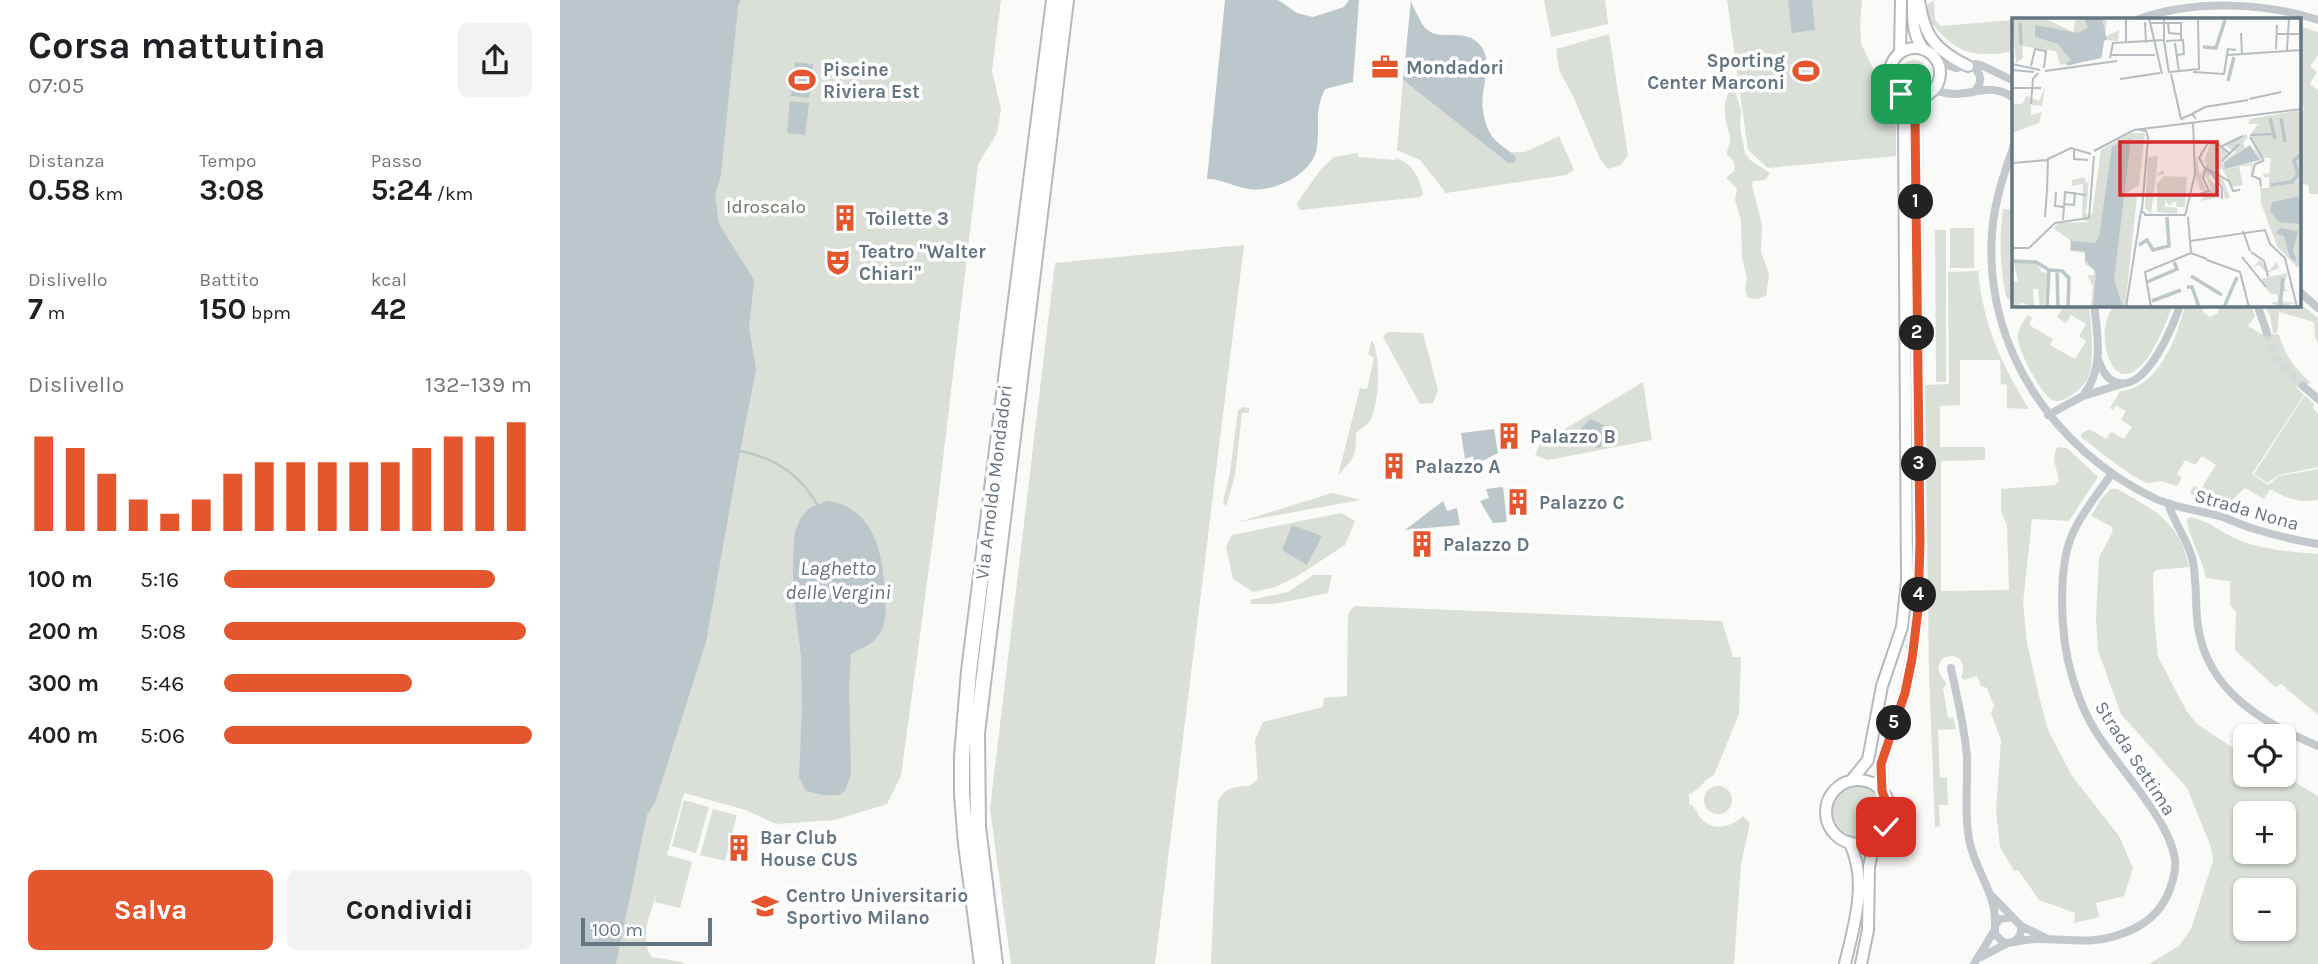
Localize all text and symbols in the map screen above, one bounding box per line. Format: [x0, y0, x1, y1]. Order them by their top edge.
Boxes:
inset map [2012, 18, 2301, 306]
text: Corsa mattutina [28, 23, 326, 68]
button: share [458, 23, 532, 97]
place label: Sporting Center Marconi [1647, 50, 1785, 94]
office icon: Mondadori [1370, 52, 1400, 82]
sports icon: Sporting Center Marconi [1791, 56, 1821, 86]
place label: Mondadori [1406, 57, 1504, 79]
place label: Piscine Riviera Est [823, 59, 920, 103]
pin [1871, 64, 1931, 124]
sports icon: Piscine Riviera Est [787, 65, 817, 95]
text: 07:05 [28, 72, 84, 99]
icon: arrive [1882, 75, 1920, 113]
text: Distanza [28, 150, 105, 172]
text: Tempo [199, 150, 256, 172]
text: Passo [371, 150, 422, 172]
text: 0.58 [28, 172, 90, 208]
text: 3:08 [199, 172, 264, 208]
text: 5:24 [371, 172, 432, 208]
text: km [90, 183, 123, 205]
text: /km [432, 183, 473, 205]
pin: 1 [1898, 184, 1934, 220]
text: 1 [1912, 190, 1919, 212]
park label: Idroscalo [726, 196, 806, 218]
building icon: Toilette 3 [830, 203, 860, 233]
place label: Toilette 3 [866, 208, 949, 230]
place label: Teatro "Walter Chiari" [859, 241, 986, 285]
theatre icon: Teatro "Walter Chiari" [823, 247, 853, 277]
text: Dislivello [28, 269, 108, 291]
text: Battito [199, 269, 259, 291]
text: kcal [371, 269, 407, 291]
text: 7 [28, 291, 43, 327]
text: 150 [199, 291, 246, 327]
text: 42 [371, 291, 407, 327]
text: m [43, 302, 65, 324]
text: bpm [246, 302, 291, 324]
pin: 2 [1900, 316, 1934, 350]
text: 2 [1911, 321, 1922, 343]
text: Dislivello [28, 371, 124, 398]
text: 132–139 m [425, 371, 532, 398]
street label: Via Arnoldo Mondadori [971, 383, 1017, 581]
building icon: Palazzo B [1494, 421, 1524, 451]
place label: Palazzo B [1530, 426, 1616, 448]
pin: 3 [1902, 447, 1936, 482]
building icon: Palazzo A [1379, 451, 1409, 481]
text: 3 [1913, 452, 1924, 474]
place label: Palazzo A [1415, 456, 1500, 478]
street label: Strada Nona [2192, 485, 2301, 535]
building icon: Palazzo C [1503, 487, 1533, 517]
place label: Palazzo C [1539, 492, 1624, 514]
building icon: Palazzo D [1407, 529, 1437, 559]
place label: Palazzo D [1443, 534, 1529, 556]
water label: Laghetto delle Vergini [785, 556, 891, 604]
text: 100 m [28, 566, 93, 593]
text: 5:16 [140, 566, 179, 593]
pin: 4 [1902, 578, 1936, 612]
text: 4 [1913, 583, 1924, 605]
text: 200 m [28, 618, 99, 645]
text: 5:08 [140, 618, 186, 645]
text: 300 m [28, 670, 99, 697]
text: 5:46 [140, 670, 184, 697]
street label: Strada Settima [2090, 697, 2180, 820]
pin: 5 [1876, 706, 1912, 740]
text: 5 [1888, 711, 1899, 733]
text: 400 m [28, 722, 98, 749]
text: 5:06 [140, 722, 185, 749]
map controls [2233, 724, 2296, 941]
button: locate [2233, 724, 2296, 787]
pin [1856, 797, 1916, 857]
button: + [2233, 801, 2296, 864]
icon: check [1867, 808, 1905, 846]
place label: Bar Club House CUS [760, 827, 858, 871]
building icon: Bar Club House CUS [724, 833, 754, 863]
button: Salva [28, 870, 273, 950]
button: Condividi [287, 870, 532, 950]
button: − [2233, 878, 2296, 941]
place label: Centro Universitario Sportivo Milano [786, 885, 968, 929]
school or university icon: Centro Universitario Sportivo Milano [750, 891, 780, 921]
scale bar [581, 915, 712, 947]
text: 100 m [592, 919, 643, 941]

